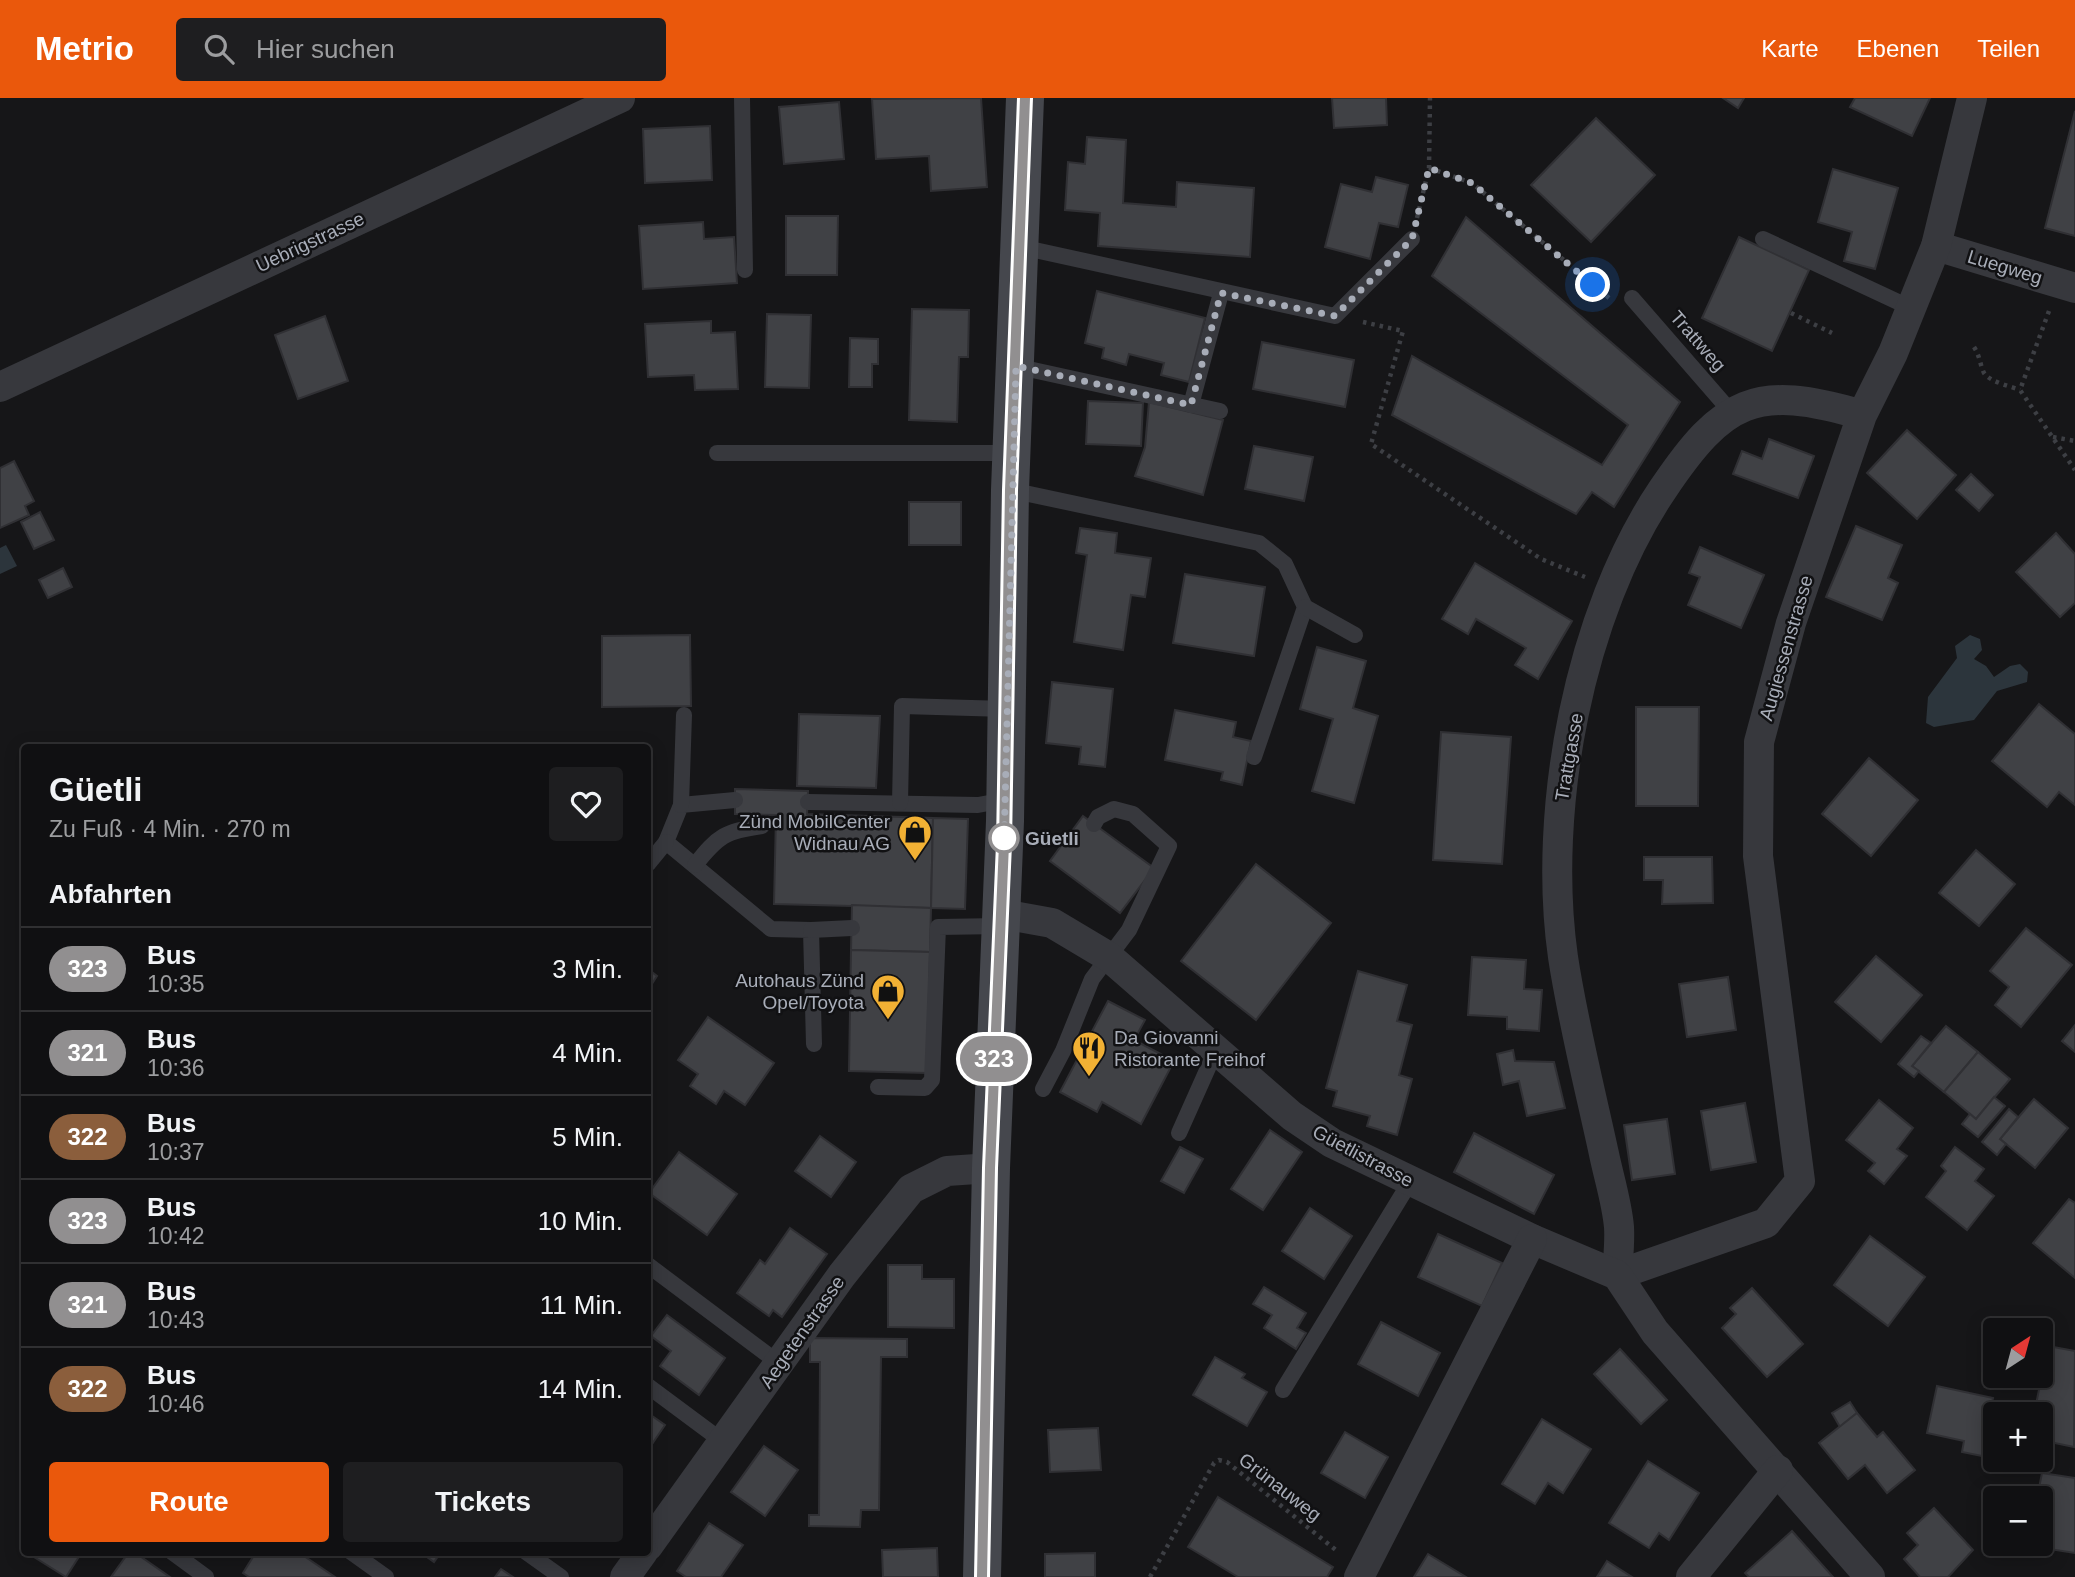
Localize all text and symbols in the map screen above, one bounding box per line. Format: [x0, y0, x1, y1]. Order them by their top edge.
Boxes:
search box [176, 18, 666, 81]
text: Metrio [35, 30, 134, 67]
icon: search [200, 30, 238, 68]
text: Hier suchen [256, 34, 395, 64]
text: Karte [1761, 35, 1819, 62]
text: Ebenen [1857, 35, 1939, 62]
text: Teilen [1977, 35, 2040, 62]
street label: Uebrigstrasse [252, 208, 368, 276]
street label: Luegweg [1965, 246, 2045, 288]
your location [1575, 267, 1610, 302]
street label: Trattweg [1666, 306, 1730, 376]
street label: Augiessenstrasse [1755, 573, 1817, 723]
street label: Trattgasse [1551, 711, 1587, 803]
button: heart [549, 767, 623, 841]
text: Güetli [49, 771, 143, 808]
place label: Zünd MobilCenter Widnau AG [739, 811, 891, 854]
shop icon: Zünd MobilCenter Widnau AG [896, 813, 934, 862]
text: Zu Fuß · 4 Min. · 270 m [49, 816, 291, 842]
marker: Güetli [989, 823, 1019, 853]
place label: Güetli [1025, 828, 1079, 849]
text: Abfahrten [49, 879, 172, 909]
text: Bus [147, 940, 196, 970]
text: 3 Min. [552, 954, 623, 984]
text: 323 [67, 955, 108, 982]
place label: Autohaus Zünd Opel/Toyota [735, 970, 864, 1013]
text: 10:35 [147, 971, 205, 997]
shop icon: Autohaus Zünd Opel/Toyota [869, 972, 907, 1021]
text: Bus [147, 1024, 196, 1054]
place label: Da Giovanni Ristorante Freihof [1114, 1027, 1266, 1070]
restaurant icon: Da Giovanni Ristorante Freihof [1070, 1029, 1108, 1078]
line badge: 323 [954, 1036, 1034, 1082]
text: 4 Min. [552, 1038, 623, 1068]
text: 321 [67, 1039, 108, 1066]
text: 323 [974, 1045, 1014, 1072]
text: 10:36 [147, 1055, 205, 1081]
text: Bus [147, 1108, 196, 1138]
street label: Güetlistrasse [1309, 1121, 1417, 1191]
text: 5 Min. [552, 1122, 623, 1152]
text: 322 [67, 1123, 108, 1150]
text: 10:37 [147, 1139, 205, 1165]
text: Bus [147, 1192, 196, 1222]
text: 10 Min. [538, 1206, 623, 1236]
text: 323 [67, 1207, 108, 1234]
text: 10:42 [147, 1223, 205, 1249]
street label: Aegetenstrasse [756, 1272, 848, 1392]
text: Bus [147, 1276, 196, 1306]
text: 11 Min. [540, 1290, 623, 1320]
text: 321 [67, 1291, 108, 1318]
text: 10:43 [147, 1307, 205, 1333]
north arrow [1983, 1318, 2053, 1388]
map controls [1983, 1318, 2053, 1556]
text: Bus [147, 1360, 196, 1390]
text: 14 Min. [538, 1374, 623, 1404]
text: 322 [67, 1375, 108, 1402]
text: 10:46 [147, 1391, 205, 1417]
button: + [1983, 1402, 2053, 1472]
street label: Grünauweg [1235, 1448, 1325, 1526]
button: Route [49, 1462, 329, 1542]
button: Tickets [343, 1462, 623, 1542]
button: − [1983, 1486, 2053, 1556]

